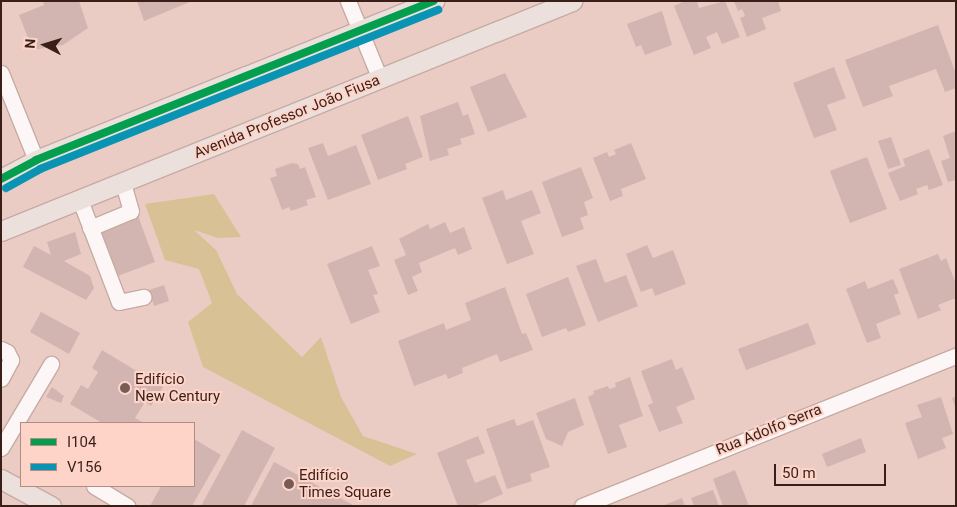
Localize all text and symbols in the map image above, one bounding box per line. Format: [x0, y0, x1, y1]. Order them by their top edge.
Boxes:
north arrow [20, 20, 70, 70]
text: N [22, 38, 38, 49]
street label: Avenida Professor João Fiusa [191, 71, 383, 163]
place label: Edifício New Century [135, 370, 220, 405]
marker: Edifício New Century [119, 382, 131, 394]
street label: Rua Adolfo Serra [714, 401, 824, 459]
legend [20, 422, 195, 487]
text: I104 [67, 433, 96, 451]
scale bar [777, 454, 890, 486]
text: V156 [67, 458, 102, 476]
text: 50 m [782, 464, 816, 482]
place label: Edifício Times Square [299, 466, 391, 501]
marker: Edifício Times Square [283, 478, 295, 490]

